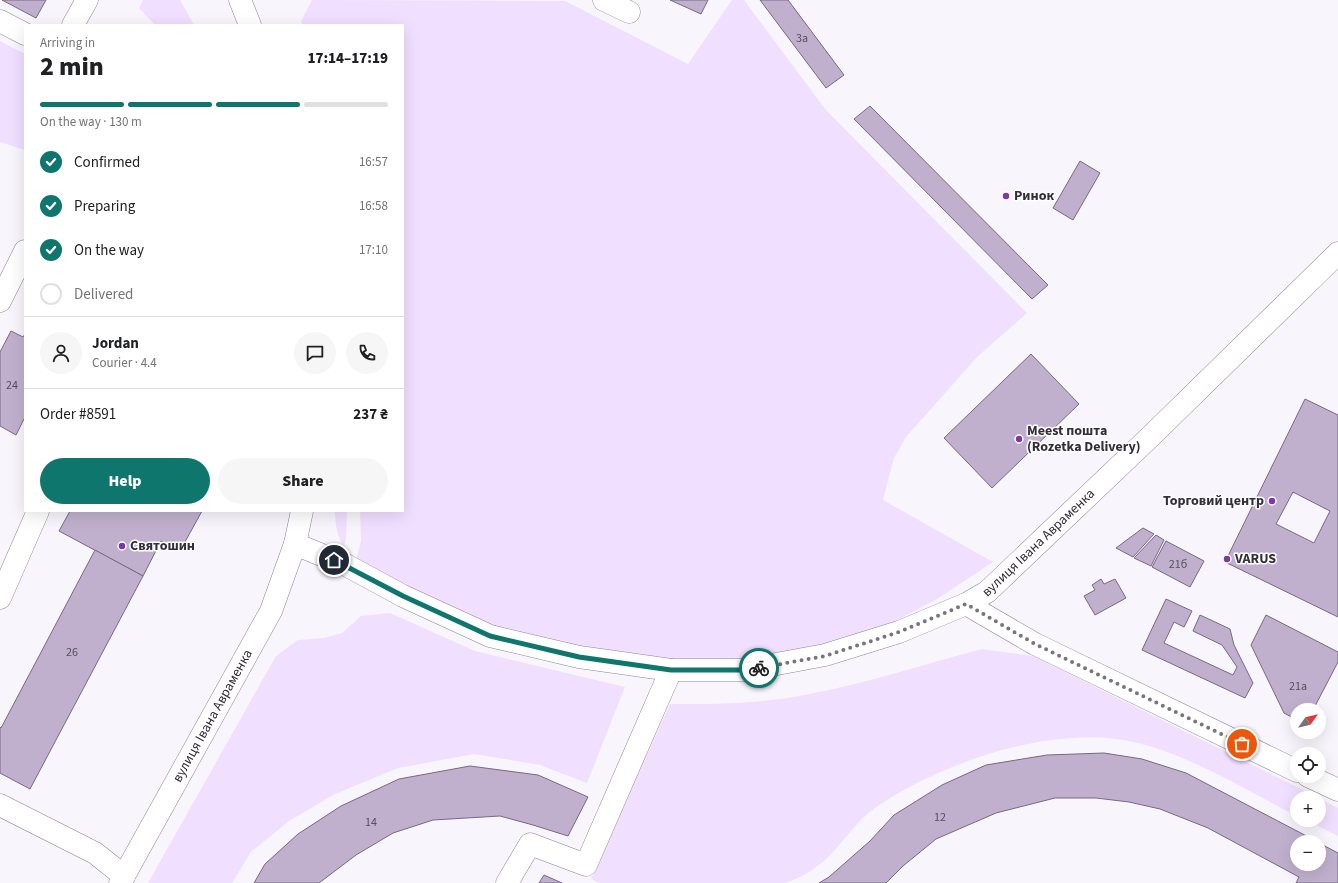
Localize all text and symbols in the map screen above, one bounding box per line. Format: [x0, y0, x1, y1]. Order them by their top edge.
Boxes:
house number: 3а [796, 30, 808, 47]
text: Arriving in [40, 34, 95, 52]
text: 2 min [40, 48, 104, 85]
text: 17:14–17:19 [307, 48, 388, 69]
text: On the way · 130 m [40, 113, 142, 131]
icon: check [40, 151, 62, 173]
text: Confirmed [74, 152, 140, 173]
text: 16:57 [359, 153, 388, 171]
place label: Ринок [1014, 186, 1054, 206]
marker: Ринок [1001, 191, 1011, 201]
icon: check [40, 195, 62, 217]
text: Preparing [74, 196, 135, 217]
text: 16:58 [359, 197, 388, 215]
icon: check [40, 239, 62, 261]
text: On the way [74, 240, 144, 261]
text: 17:10 [359, 241, 388, 259]
text: Delivered [74, 284, 133, 305]
button: person [40, 332, 82, 374]
button: chat [294, 332, 336, 374]
button: phone [346, 332, 388, 374]
text: Jordan [92, 333, 139, 354]
text: Courier · 4.4 [92, 354, 157, 372]
house number: 24 [6, 377, 18, 394]
text: Order #8591 [40, 404, 116, 425]
text: 237 ₴ [353, 404, 388, 425]
place label: Meest пошта (Rozetka Delivery) [1027, 421, 1141, 457]
marker: Meest пошта (Rozetka Delivery) [1014, 434, 1024, 444]
button: Help [40, 458, 210, 504]
button: Share [218, 458, 388, 504]
street label: вулиця Івана Авраменка [978, 484, 1100, 602]
place label: Торговий центр [1163, 491, 1264, 511]
marker: Торговий центр [1267, 496, 1277, 506]
place label: Святошин [130, 536, 195, 556]
marker: Святошин [117, 541, 127, 551]
pin [317, 543, 351, 577]
icon: home [323, 549, 345, 571]
place label: VARUS [1234, 549, 1276, 569]
marker: VARUS [1222, 554, 1232, 564]
house number: 21б [1169, 556, 1187, 573]
house number: 26 [66, 644, 78, 661]
street label: вулиця Івана Авраменка [168, 646, 258, 786]
courier [739, 648, 779, 688]
icon: bike [748, 657, 770, 679]
house number: 21а [1289, 678, 1307, 695]
north arrow [1290, 703, 1326, 739]
map controls [1290, 703, 1326, 871]
pin [1225, 727, 1259, 761]
icon: bag [1231, 733, 1253, 755]
button: locate [1290, 747, 1326, 783]
button: + [1290, 791, 1326, 827]
house number: 12 [934, 809, 946, 826]
house number: 14 [365, 814, 377, 831]
button: − [1290, 835, 1326, 871]

